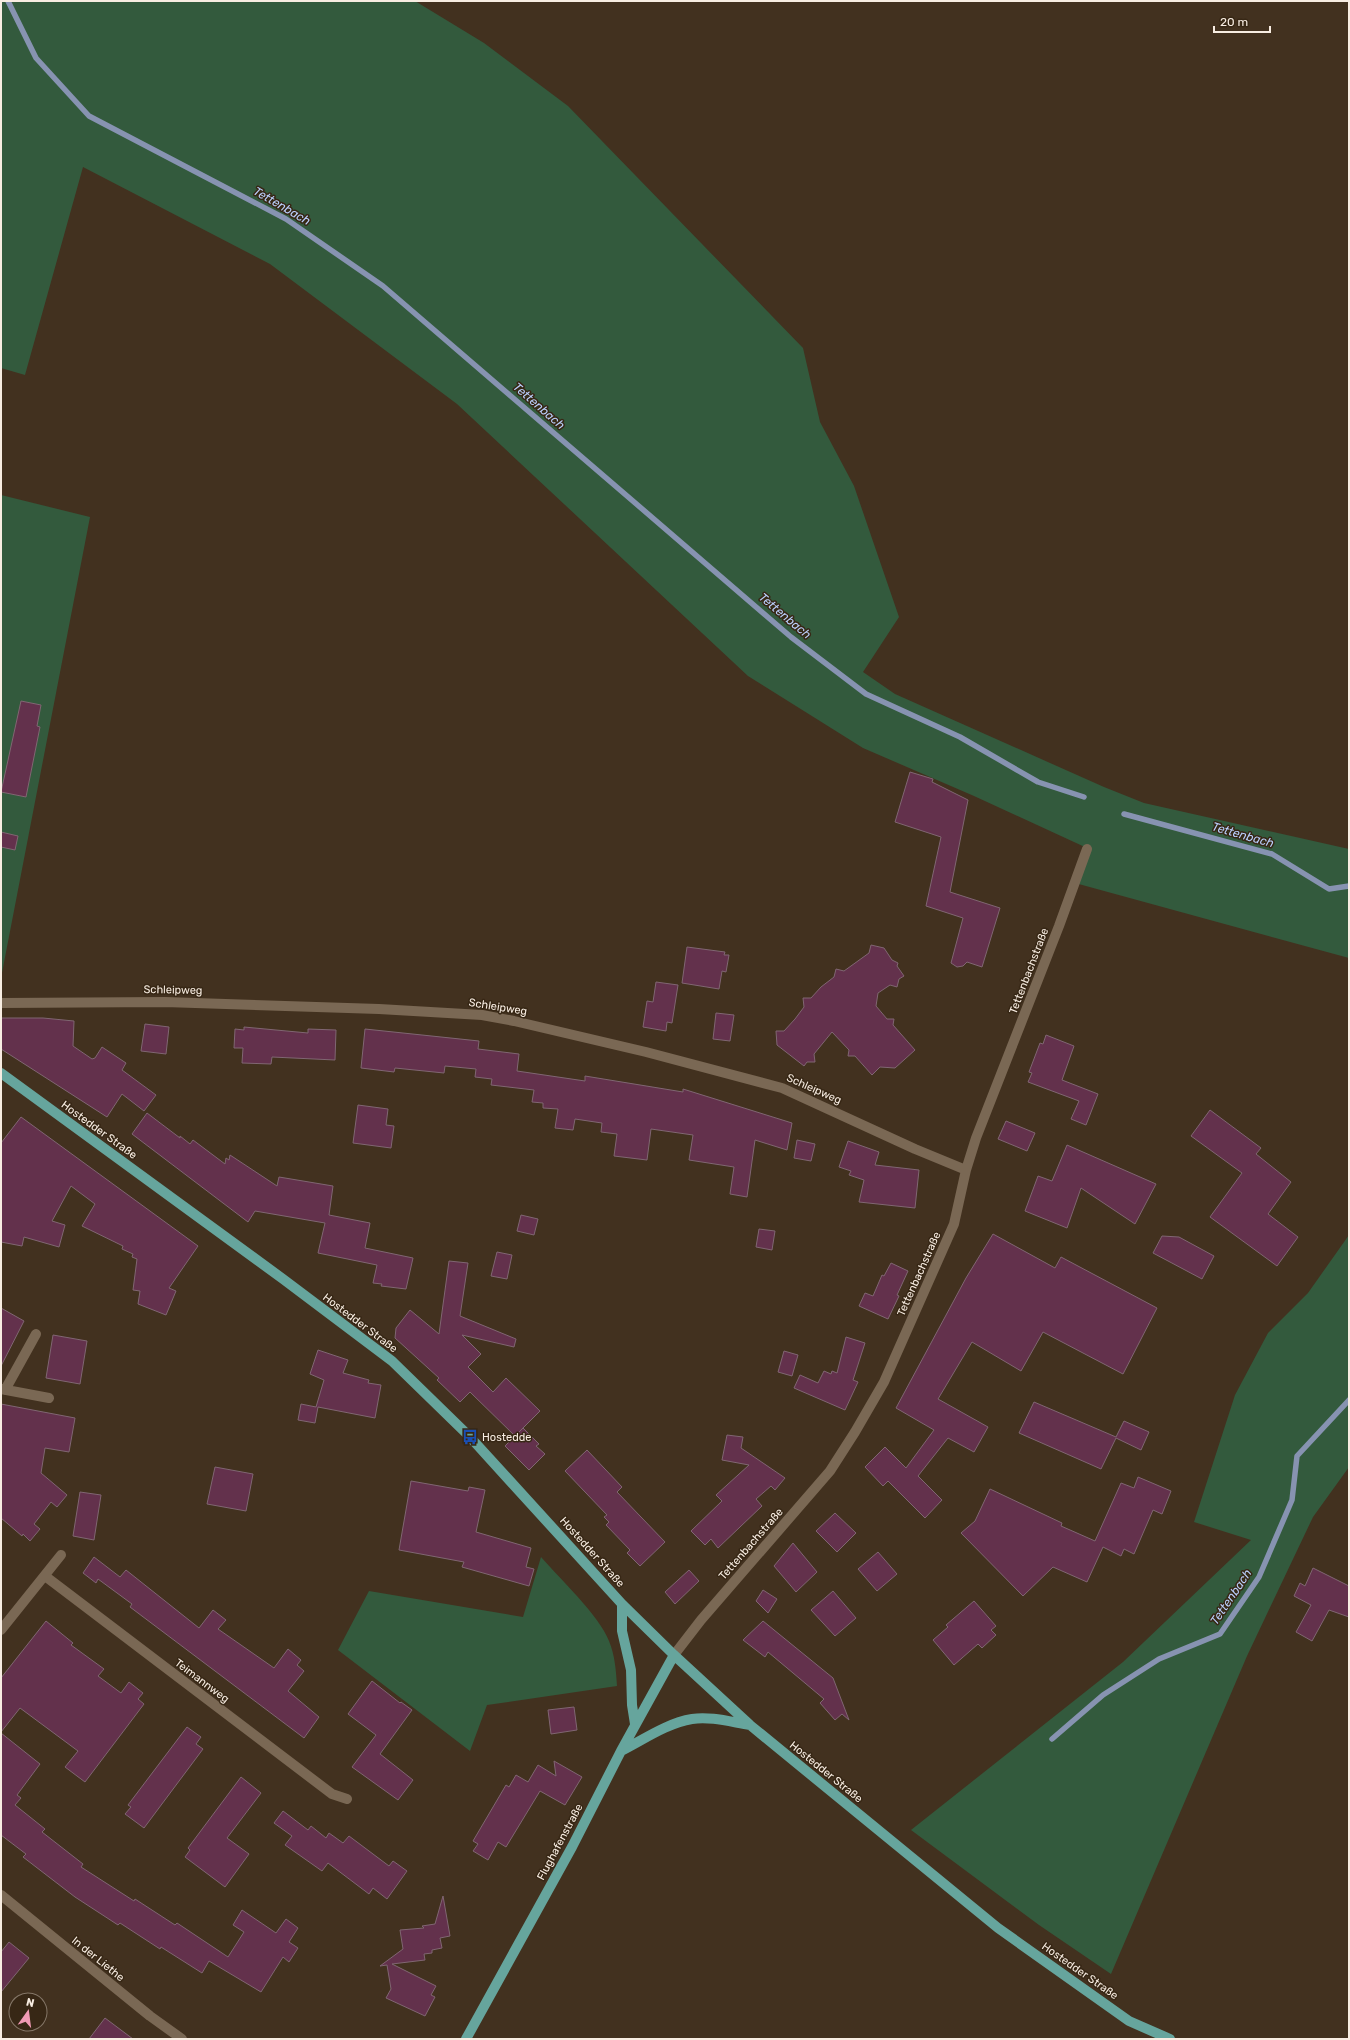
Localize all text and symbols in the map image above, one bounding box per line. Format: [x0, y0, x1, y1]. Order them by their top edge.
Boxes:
scale bar [1214, 8, 1270, 34]
text: 20 m [1220, 15, 1248, 29]
water label: Tettenbach [251, 184, 313, 228]
water label: Tettenbach [510, 380, 568, 432]
water label: Tettenbach [756, 590, 814, 642]
water label: Tettenbach [1210, 819, 1276, 851]
street label: Tettenbachstraße [1007, 926, 1051, 1016]
street label: Schleipweg [143, 983, 203, 997]
street label: Schleipweg [468, 996, 528, 1018]
street label: Schleipweg [784, 1071, 844, 1107]
street label: Hostedder Straße [59, 1098, 139, 1162]
street label: Tettenbachstraße [895, 1230, 943, 1318]
street label: Hostedder Straße [320, 1291, 400, 1355]
bus stop icon: Hostedde [461, 1428, 479, 1446]
place label: Hostedde [482, 1431, 531, 1444]
street label: Tettenbachstraße [716, 1505, 786, 1583]
street label: Hostedder Straße [557, 1514, 627, 1590]
water label: Tettenbach [1207, 1567, 1255, 1627]
street label: Teimannweg [172, 1656, 232, 1706]
street label: Hostedder Straße [787, 1739, 865, 1805]
street label: Flughafenstraße [534, 1802, 586, 1882]
street label: In der Liethe [69, 1934, 127, 1984]
street label: Hostedder Straße [1039, 1940, 1121, 2002]
north arrow [8, 1992, 48, 2032]
text: N [25, 1996, 36, 2010]

